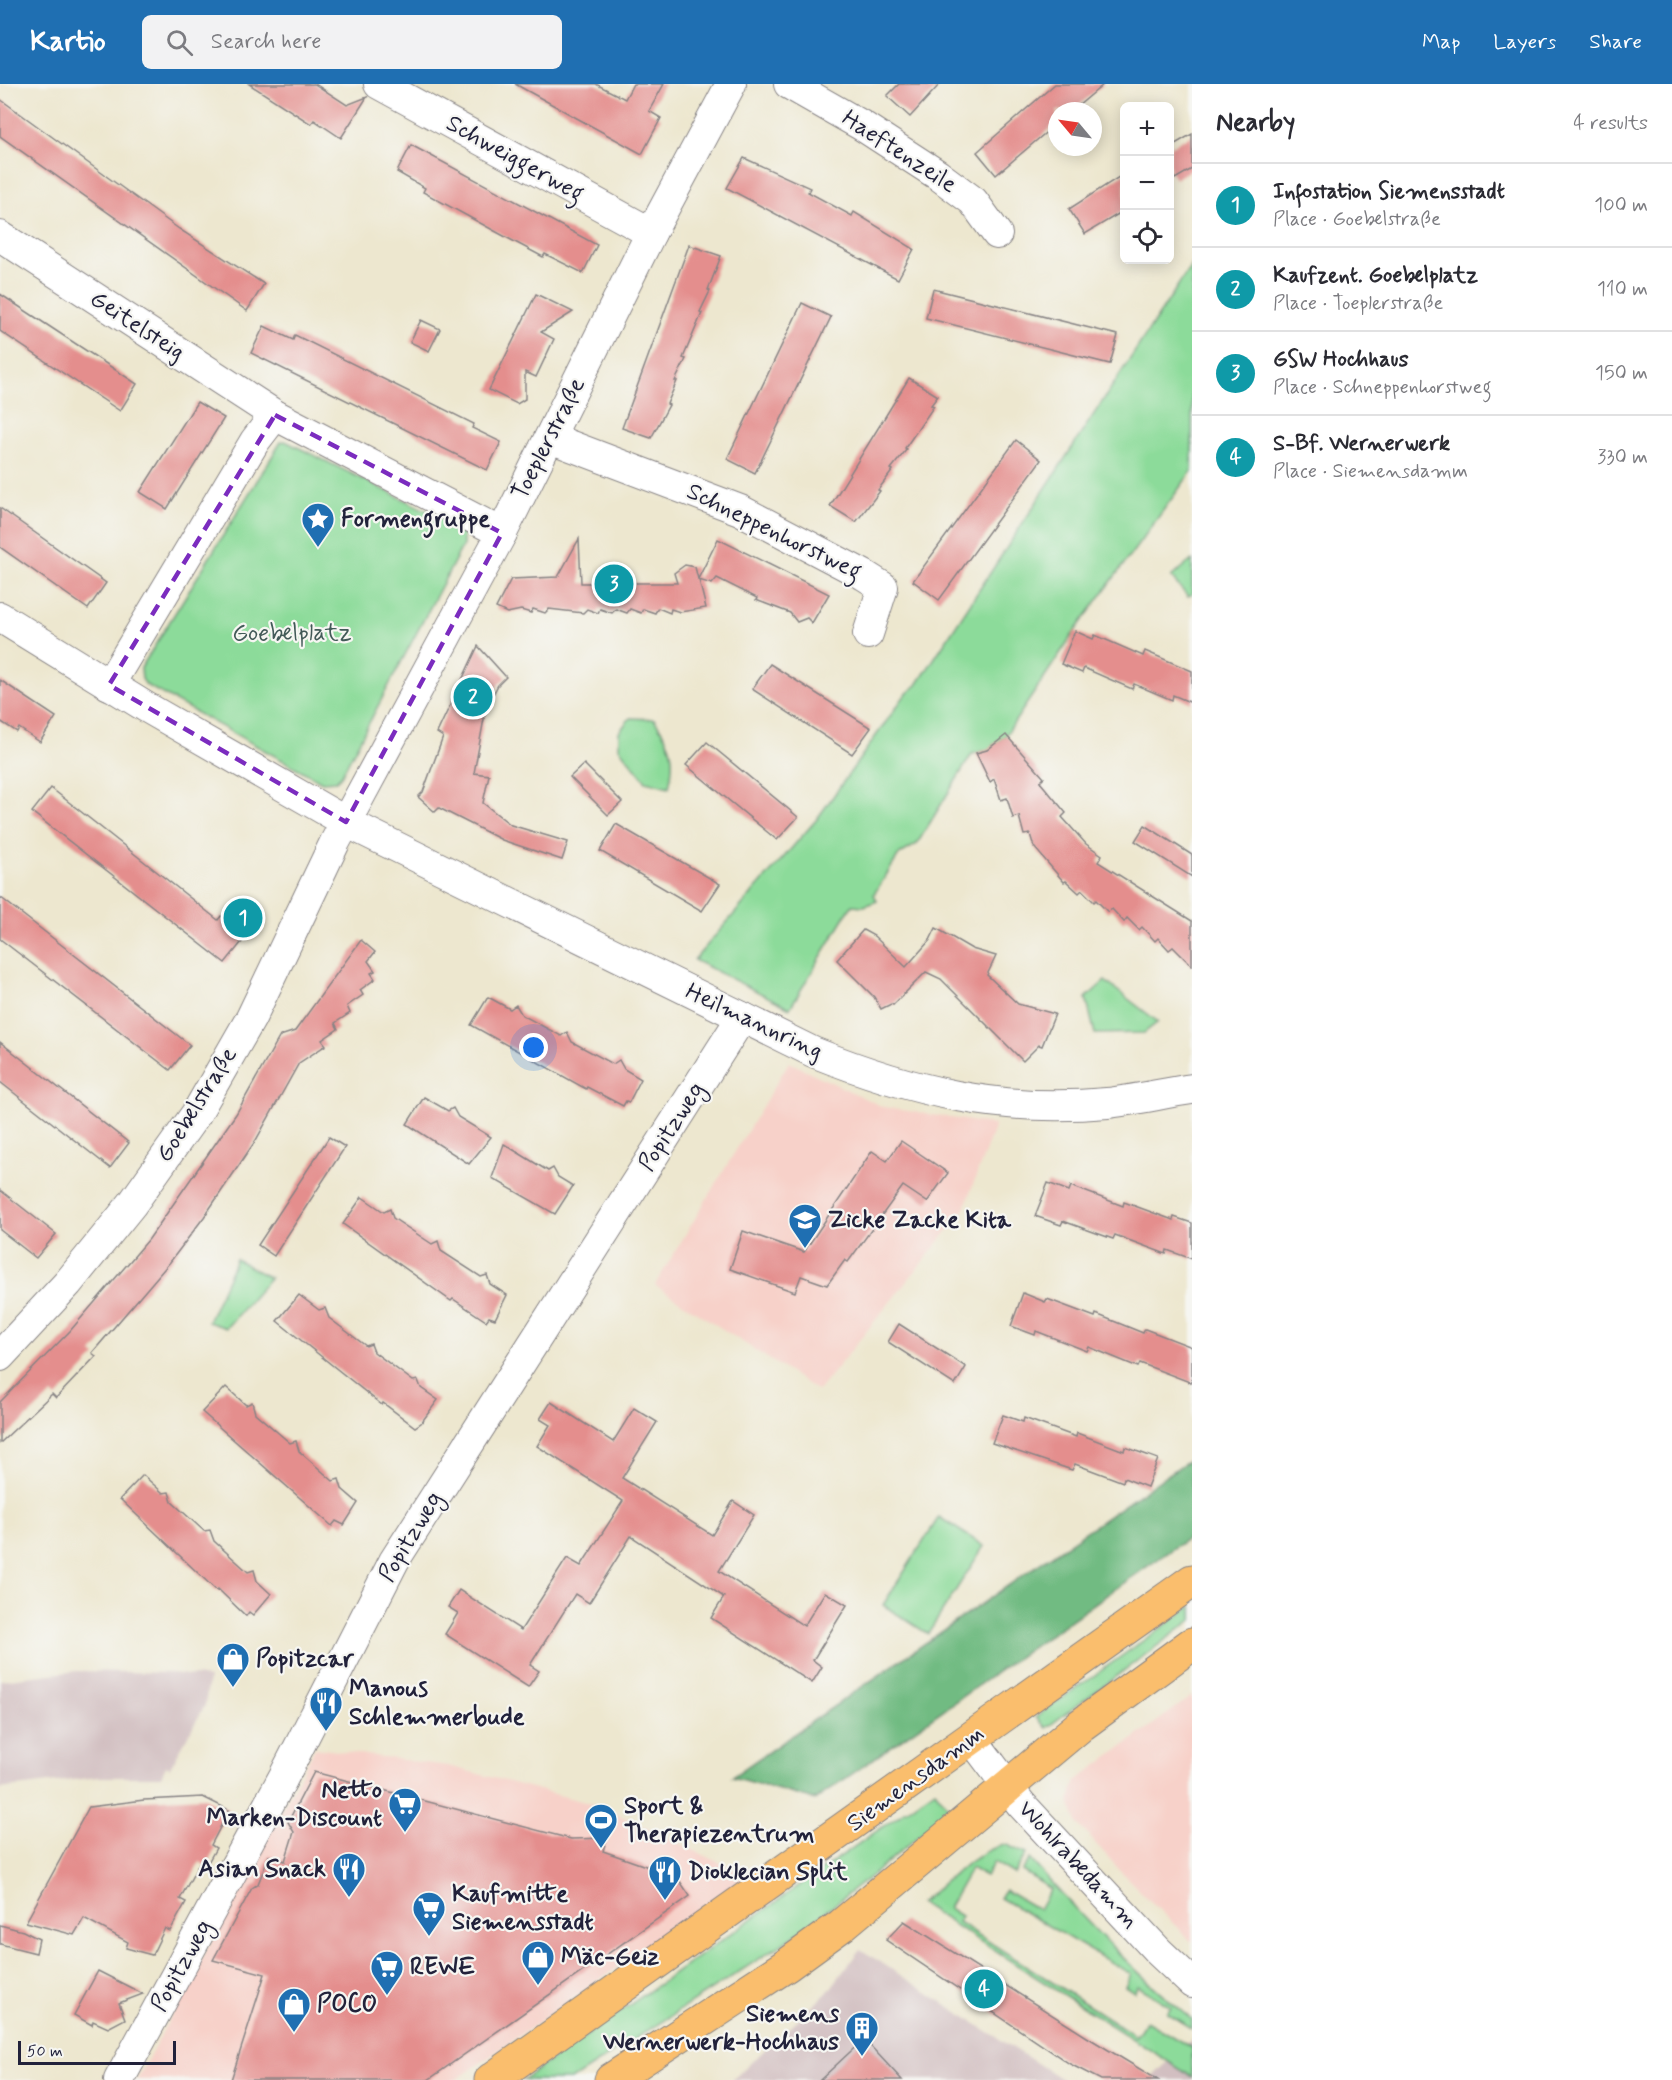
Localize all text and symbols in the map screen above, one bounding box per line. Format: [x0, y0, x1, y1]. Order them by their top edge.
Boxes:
search box [142, 15, 562, 69]
text: Kartio [30, 24, 106, 61]
icon: search [163, 26, 196, 59]
text: Search here [211, 28, 322, 56]
text: Map [1422, 28, 1460, 56]
text: Layers [1493, 28, 1556, 56]
text: Share [1589, 28, 1642, 56]
north arrow [1048, 102, 1102, 156]
map controls [1120, 102, 1174, 264]
button: + [1120, 102, 1174, 156]
street label: Haeftenzeile [836, 103, 963, 201]
text: Nearby [1216, 106, 1295, 140]
street label: Schweiggerweg [439, 108, 590, 212]
text: 4 results [1573, 110, 1648, 137]
button: − [1120, 156, 1174, 210]
text: Infostation Siemensstadt [1273, 178, 1505, 206]
text: 1 [1231, 192, 1240, 219]
text: 100 m [1594, 192, 1648, 219]
text: Place · Goebelstraße [1273, 206, 1441, 233]
button: locate [1120, 210, 1174, 264]
text: Kaufzent. Goebelplatz [1273, 262, 1478, 290]
text: 2 [1231, 276, 1240, 303]
text: 110 m [1597, 276, 1648, 303]
street label: Geitelsteig [84, 284, 190, 368]
text: Place · Toeplerstraße [1273, 290, 1443, 317]
text: GSW Hochhaus [1273, 346, 1409, 374]
text: 3 [1231, 360, 1240, 387]
text: 150 m [1595, 360, 1648, 387]
street label: Toeplerstraße [505, 373, 593, 505]
text: Place · Schneppenhorstweg [1273, 374, 1492, 401]
text: S-Bf. Wernerwerk [1273, 430, 1450, 458]
text: 4 [1230, 444, 1241, 471]
text: 330 m [1597, 444, 1648, 471]
text: Place · Siemensdamm [1273, 458, 1468, 485]
street label: Schneppenhorstweg [680, 476, 867, 591]
place icon: Formengruppe [300, 501, 336, 548]
place label: Formengruppe [341, 504, 490, 538]
pin: 3 [594, 562, 634, 606]
park label: Goebelplatz [232, 618, 352, 649]
pin: 2 [454, 674, 492, 720]
pin: 1 [224, 896, 262, 940]
street label: Heilmannring [680, 977, 828, 1067]
your location [519, 1033, 548, 1062]
street label: Goebelstraße [149, 1041, 245, 1168]
street label: Popitzweg [632, 1076, 714, 1179]
school or university icon: Zicke Zacke Kita [787, 1202, 823, 1249]
place label: Zicke Zacke Kita [828, 1205, 1012, 1236]
street label: Popitzweg [372, 1486, 452, 1589]
shop icon: Popitzcar [215, 1641, 251, 1688]
place label: Popitzcar [256, 1644, 354, 1675]
place label: Manous Schlemmerbude [349, 1674, 525, 1733]
restaurant icon: Manous Schlemmerbude [308, 1685, 344, 1732]
street label: Siemensdamm [841, 1719, 991, 1839]
place label: Netto Marken-Discount [206, 1775, 382, 1834]
supermarket icon: Netto Marken-Discount [387, 1786, 423, 1833]
place label: Sport & Therapiezentrum [624, 1791, 815, 1850]
street label: Wohlrabedamm [1011, 1794, 1145, 1936]
sports icon: Sport & Therapiezentrum [583, 1802, 619, 1849]
restaurant icon: Asian Snack [331, 1851, 367, 1898]
place label: Asian Snack [198, 1854, 326, 1885]
restaurant icon: Dioklecian Split [647, 1854, 683, 1901]
place label: Dioklecian Split [688, 1857, 848, 1888]
place label: Kaufmitte Siemensstadt [452, 1879, 594, 1938]
supermarket icon: Kaufmitte Siemensstadt [411, 1890, 447, 1937]
street label: Popitzweg [144, 1915, 222, 2018]
shop icon: Mäc-Geiz [520, 1939, 556, 1986]
place label: Mäc-Geiz [561, 1942, 659, 1973]
supermarket icon: REWE [369, 1949, 405, 1996]
place label: REWE [410, 1952, 475, 1983]
pin: 4 [964, 1966, 1004, 2012]
shop icon: POCO [276, 1986, 312, 2033]
place label: POCO [317, 1989, 377, 2020]
place label: Siemens Wernerwerk-Hochhaus [602, 1999, 839, 2058]
building icon: Siemens Wernerwerk-Hochhaus [844, 2010, 880, 2057]
scale bar [18, 2038, 176, 2066]
text: 50 m [27, 2041, 63, 2062]

